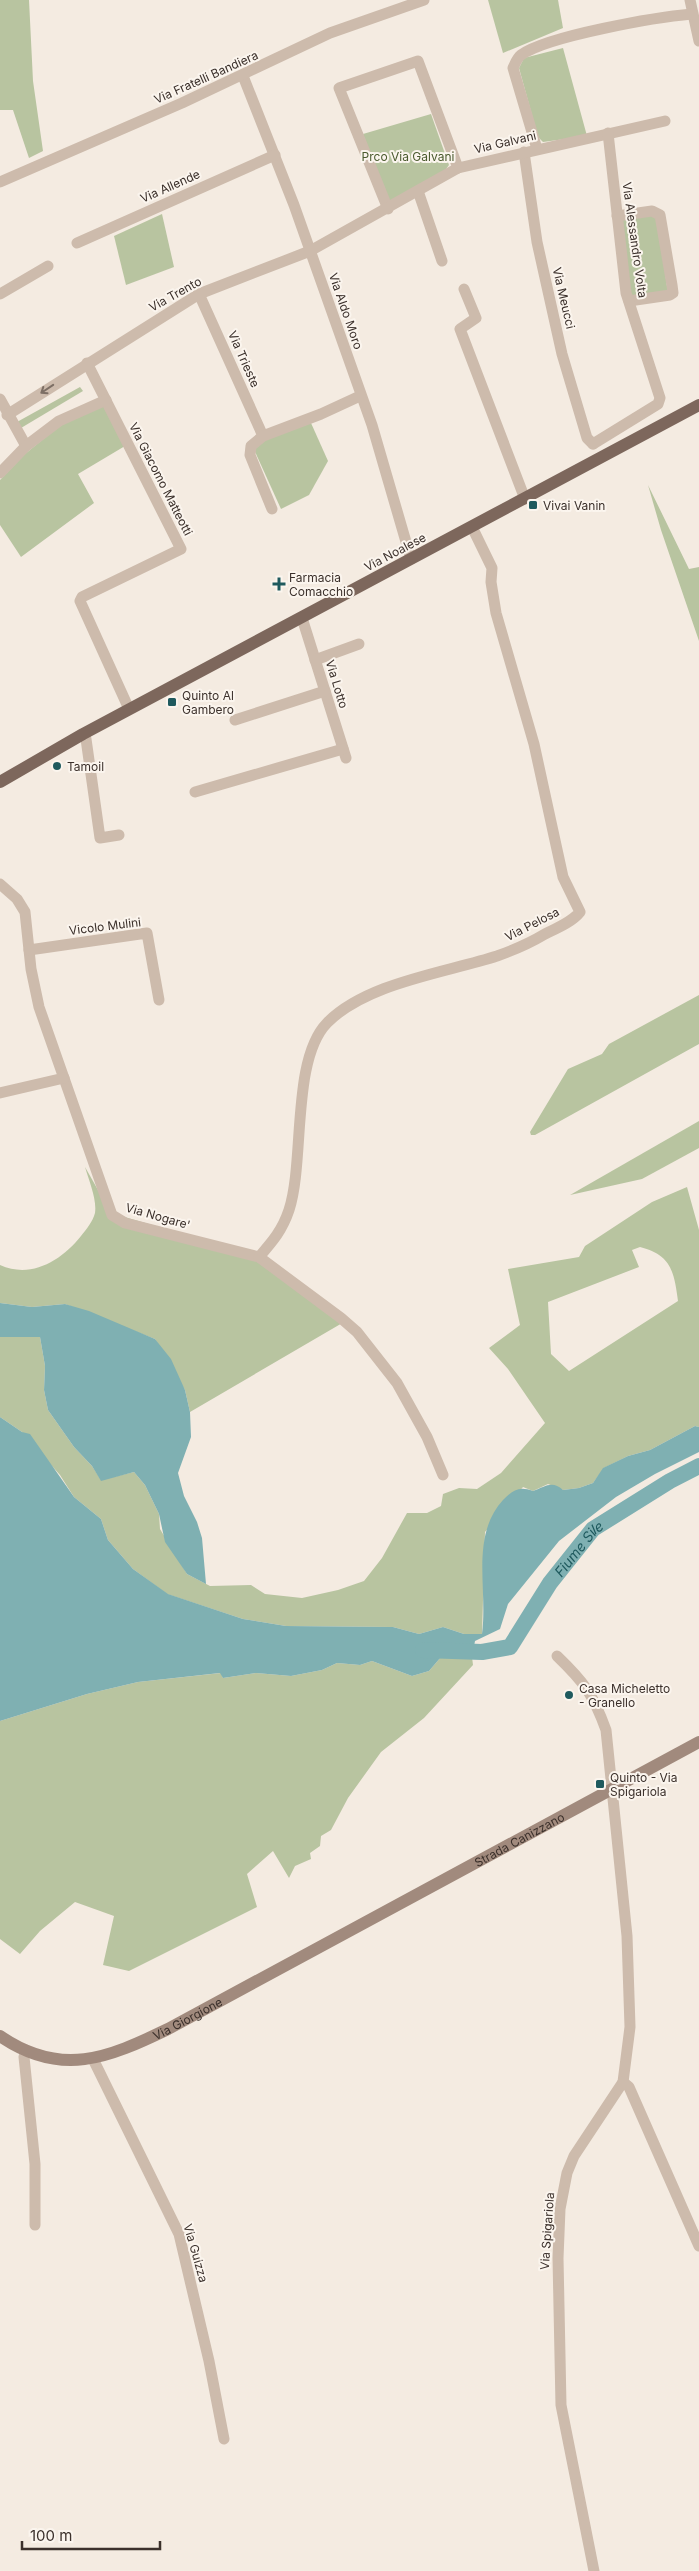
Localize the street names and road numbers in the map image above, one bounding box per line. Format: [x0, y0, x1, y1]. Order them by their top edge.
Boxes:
street label: Via Fratelli Bandiera [152, 47, 260, 107]
street label: Via Galvani [472, 128, 538, 156]
street label: Via Allende [138, 166, 202, 206]
street label: Via Alessandro Volta [619, 181, 651, 299]
street label: Via Meucci [550, 266, 578, 330]
street label: Via Aldo Moro [326, 271, 366, 351]
street label: Via Trento [146, 273, 204, 315]
street label: Via Trieste [225, 328, 263, 390]
street label: Via Giacomo Matteotti [126, 420, 196, 538]
street label: Via Noalese [362, 530, 428, 574]
street label: Via Lotto [323, 658, 351, 710]
street label: Via Pelosa [502, 904, 562, 944]
street label: Vicolo Mulini [68, 914, 142, 938]
street label: Via Nogare' [124, 1200, 192, 1232]
street label: Strada Canizzano [471, 1809, 567, 1870]
street label: Via Giorgione [150, 1994, 225, 2043]
street label: Via Spigariola [537, 2192, 557, 2270]
street label: Via Guizza [180, 2222, 212, 2284]

